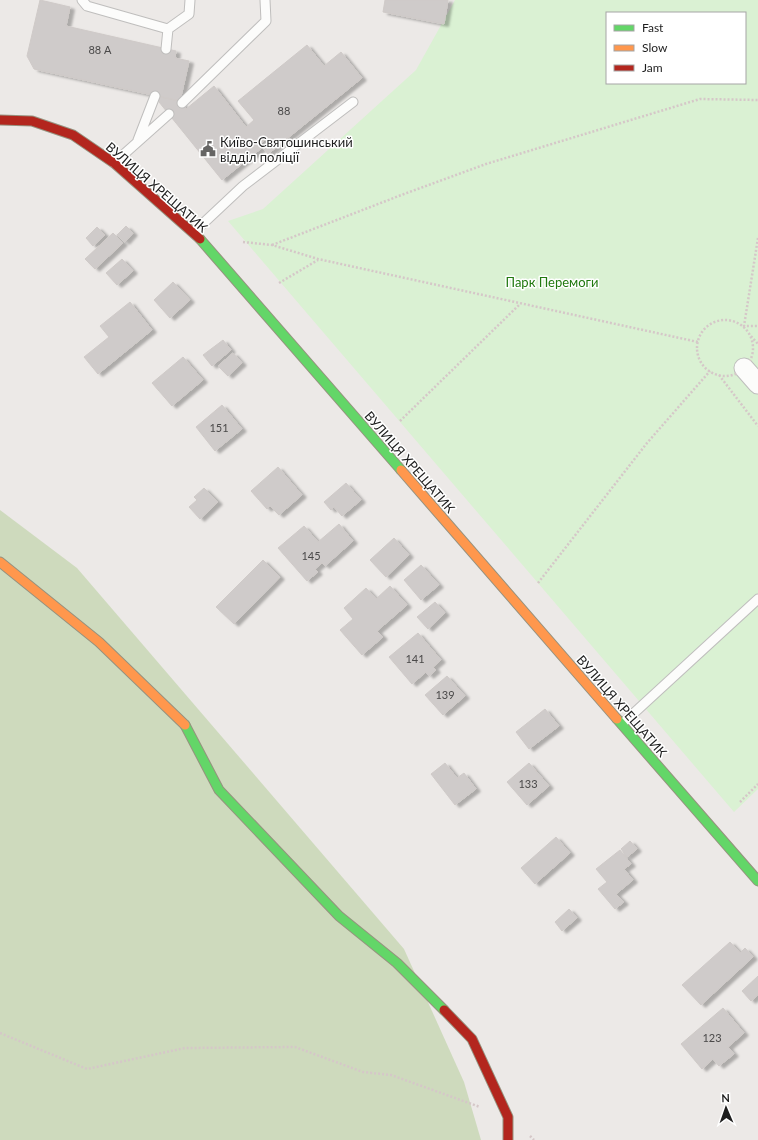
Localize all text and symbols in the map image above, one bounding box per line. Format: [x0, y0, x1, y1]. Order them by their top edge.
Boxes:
legend [606, 12, 746, 84]
text: Fast [642, 20, 664, 35]
text: Slow [642, 40, 668, 55]
house number: 88 А [88, 43, 112, 56]
text: Jam [642, 60, 663, 75]
house number: 88 [278, 104, 290, 117]
place label: Київо-Святошинський відділ поліції [220, 134, 353, 165]
street label: ВУЛИЦЯ ХРЕЩАТИК [103, 138, 211, 236]
public building icon: Київо-Святошинський відділ поліції [199, 140, 217, 158]
park label: Парк Перемоги [506, 274, 598, 290]
street label: ВУЛИЦЯ ХРЕЩАТИК [361, 408, 459, 516]
house number: 151 [209, 421, 229, 434]
house number: 145 [301, 549, 321, 562]
house number: 141 [405, 652, 425, 665]
street label: ВУЛИЦЯ ХРЕЩАТИК [573, 652, 671, 760]
house number: 139 [435, 688, 455, 701]
house number: 133 [518, 777, 538, 790]
house number: 123 [702, 1031, 722, 1044]
north arrow [706, 1088, 746, 1128]
text: N [721, 1091, 730, 1104]

